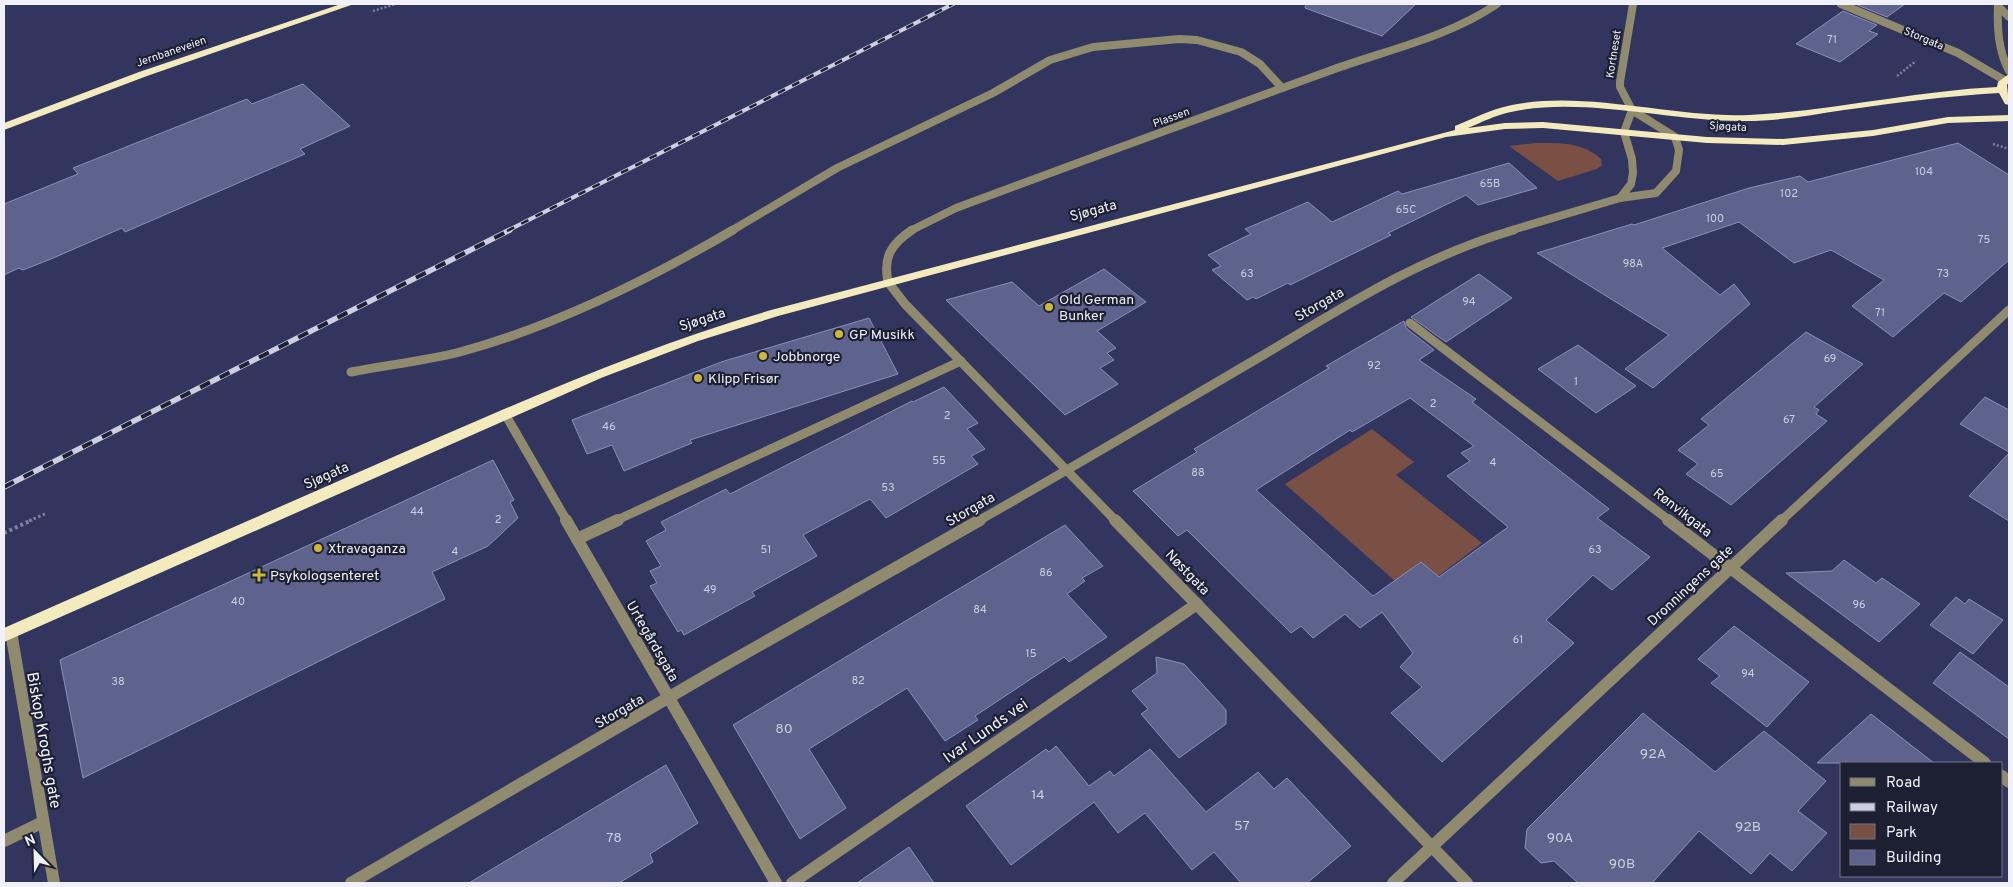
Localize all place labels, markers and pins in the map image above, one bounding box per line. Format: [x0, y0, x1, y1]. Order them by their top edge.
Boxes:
place label: Old German Bunker [1059, 292, 1134, 325]
marker: Old German Bunker [1043, 301, 1055, 313]
place label: GP Musikk [849, 327, 915, 344]
marker: GP Musikk [833, 328, 845, 340]
place label: Jobbnorge [773, 349, 840, 366]
marker: Jobbnorge [757, 350, 769, 362]
place label: Klipp Frisør [708, 371, 779, 388]
marker: Klipp Frisør [692, 372, 704, 384]
place label: Xtravaganza [328, 541, 406, 558]
marker: Xtravaganza [312, 542, 324, 554]
marker: Psykologsenteret [252, 568, 266, 582]
place label: Psykologsenteret [270, 568, 379, 585]

